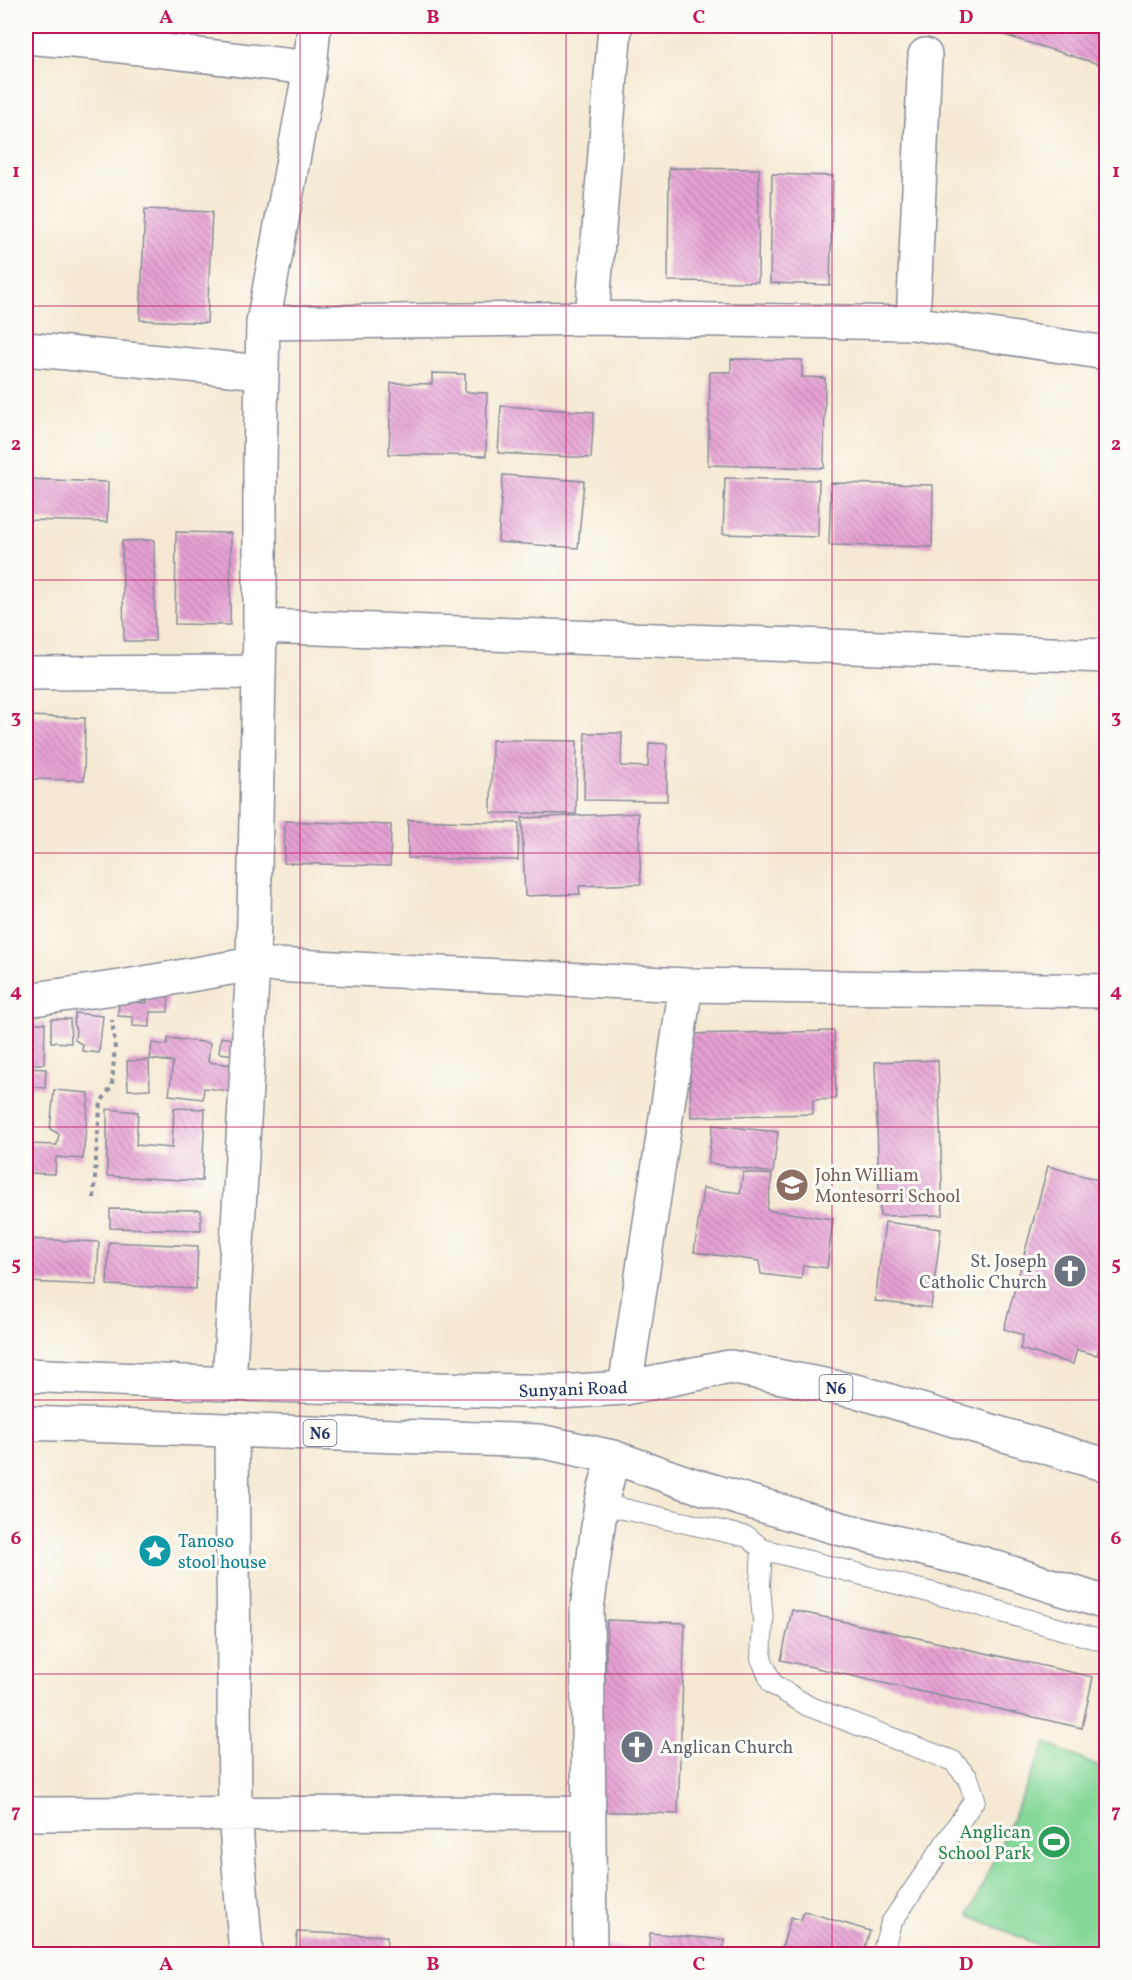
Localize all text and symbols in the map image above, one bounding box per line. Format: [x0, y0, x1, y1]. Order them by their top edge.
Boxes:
text: A [159, 4, 173, 32]
text: B [426, 4, 440, 32]
text: C [693, 4, 706, 32]
text: D [959, 4, 973, 32]
text: 1 [12, 158, 20, 186]
text: 1 [1112, 158, 1120, 186]
text: 2 [11, 431, 21, 459]
text: 2 [1111, 431, 1121, 459]
text: 3 [11, 704, 21, 732]
text: 3 [1111, 704, 1121, 732]
text: 4 [10, 978, 22, 1006]
text: 4 [1110, 978, 1122, 1006]
place label: John William Montesorri School [815, 1164, 960, 1210]
school or university icon: John William Montesorri School [774, 1167, 810, 1203]
place label: St. Joseph Catholic Church [919, 1250, 1047, 1296]
text: 5 [11, 1251, 21, 1279]
text: 5 [1111, 1251, 1121, 1279]
church icon: St. Joseph Catholic Church [1052, 1253, 1088, 1289]
road number: N6 [820, 1375, 852, 1401]
street label: Sunyani Road [518, 1376, 628, 1405]
road number: N6 [304, 1420, 336, 1446]
text: 6 [11, 1525, 22, 1553]
text: 6 [1111, 1525, 1122, 1553]
place label: Tanoso stool house [178, 1530, 267, 1576]
place icon: Tanoso stool house [137, 1533, 173, 1569]
church icon: Anglican Church [619, 1729, 655, 1765]
place label: Anglican Church [660, 1736, 794, 1761]
text: 7 [11, 1798, 21, 1826]
text: 7 [1111, 1798, 1121, 1826]
place label: Anglican School Park [938, 1821, 1031, 1867]
sports icon: Anglican School Park [1036, 1824, 1072, 1860]
text: A [159, 1951, 173, 1979]
text: B [426, 1951, 440, 1979]
text: C [693, 1951, 706, 1979]
text: D [959, 1951, 973, 1979]

